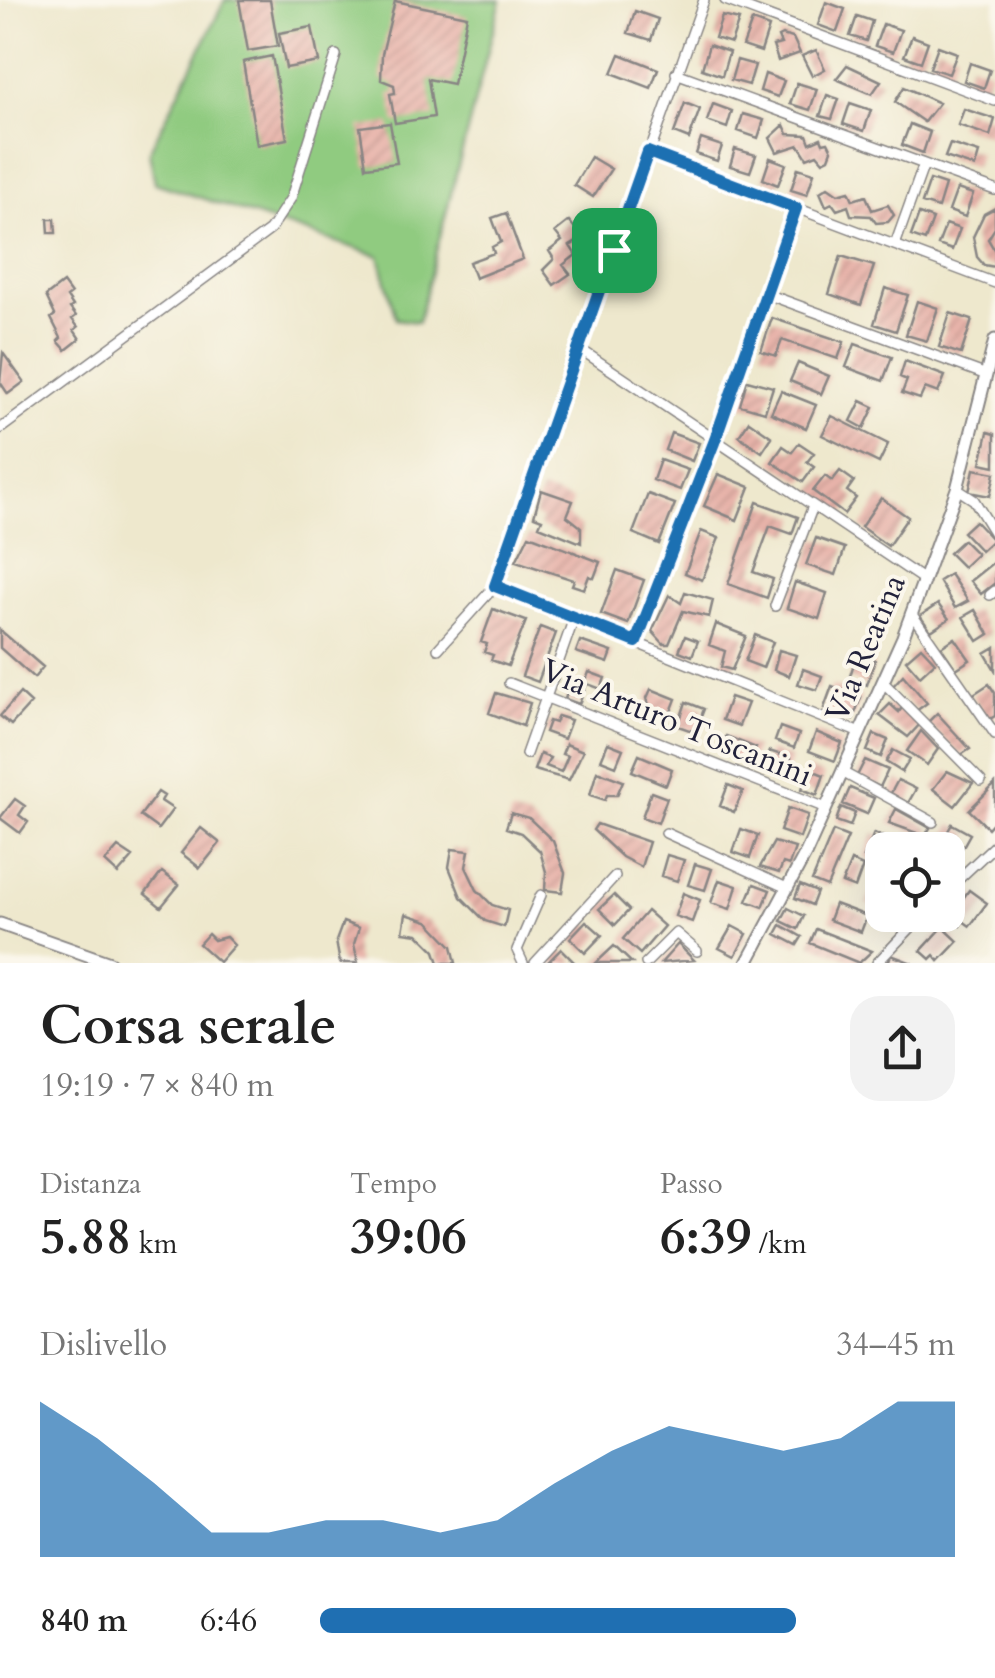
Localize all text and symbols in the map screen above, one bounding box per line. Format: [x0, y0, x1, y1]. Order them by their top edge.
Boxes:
pin [572, 208, 657, 293]
icon: arrive [587, 223, 642, 278]
street label: Via Reatina [815, 568, 917, 729]
street label: Via Arturo Toscanini [534, 648, 819, 797]
map controls [865, 832, 965, 932]
button: locate [865, 832, 965, 932]
text: Corsa serale [40, 989, 337, 1063]
button: share [850, 996, 955, 1101]
text: 19:19 · 7 × 840 m [40, 1064, 274, 1108]
text: Distanza [40, 1165, 141, 1203]
text: Tempo [350, 1165, 437, 1203]
text: Passo [660, 1165, 723, 1203]
text: 5.88 [40, 1203, 131, 1271]
text: 39:06 [350, 1203, 467, 1271]
text: 6:39 [660, 1203, 751, 1271]
text: km [131, 1225, 178, 1263]
text: /km [751, 1225, 807, 1263]
text: Dislivello [40, 1323, 167, 1367]
text: 34–45 m [836, 1323, 955, 1367]
text: 840 m [40, 1599, 127, 1643]
text: 6:46 [200, 1599, 257, 1643]

